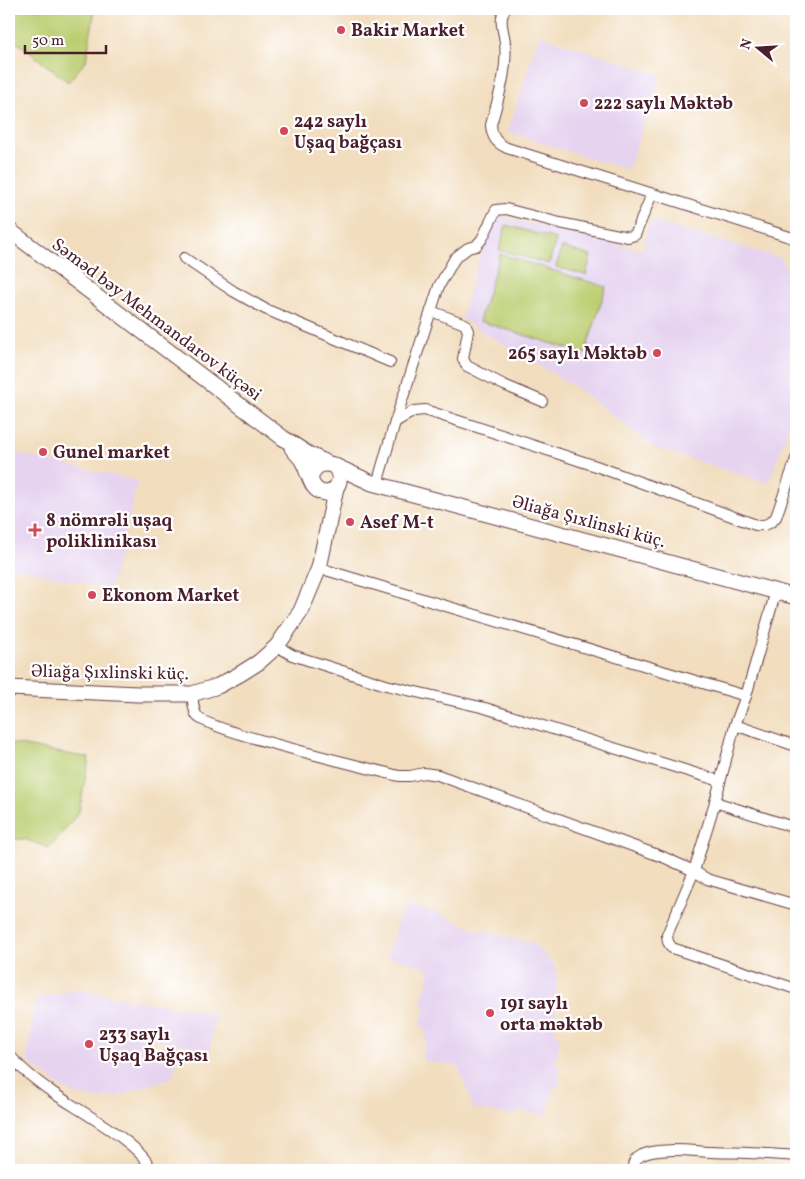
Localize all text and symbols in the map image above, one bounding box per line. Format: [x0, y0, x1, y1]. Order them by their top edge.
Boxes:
place label: Bakir Market [351, 19, 465, 44]
scale bar [25, 22, 106, 54]
north arrow [732, 22, 782, 72]
marker: Bakir Market [335, 24, 347, 36]
text: 50 m [32, 31, 64, 52]
text: N [736, 37, 758, 52]
place label: 222 saylı Məktəb [594, 92, 733, 117]
marker: 222 saylı Məktəb [578, 97, 590, 109]
place label: 242 saylı Uşaq bağçası [294, 110, 402, 156]
marker: 242 saylı Uşaq bağçası [278, 125, 290, 137]
street label: Səməd bəy Mehmandarov küçəsi [46, 233, 266, 408]
place label: 265 saylı Məktəb [508, 342, 647, 367]
marker: 265 saylı Məktəb [651, 347, 663, 359]
place label: Gunel market [53, 441, 170, 466]
marker: Gunel market [37, 446, 49, 458]
street label: Əliağa Şıxlinski küç. [509, 490, 668, 555]
place label: 8 nömrəli uşaq poliklinikası [46, 509, 172, 555]
place label: Asef M-t [360, 511, 434, 536]
marker: Asef M-t [344, 516, 356, 528]
marker: 8 nömrəli uşaq poliklinikası [28, 523, 42, 537]
place label: Ekonom Market [102, 584, 239, 609]
marker: Ekonom Market [86, 589, 98, 601]
street label: Əliağa Şıxlinski küç. [31, 660, 189, 687]
place label: 191 saylı orta məktəb [500, 992, 603, 1038]
marker: 191 saylı orta məktəb [484, 1007, 496, 1019]
place label: 233 saylı Uşaq Bağçası [99, 1023, 208, 1069]
marker: 233 saylı Uşaq Bağçası [83, 1038, 95, 1050]

